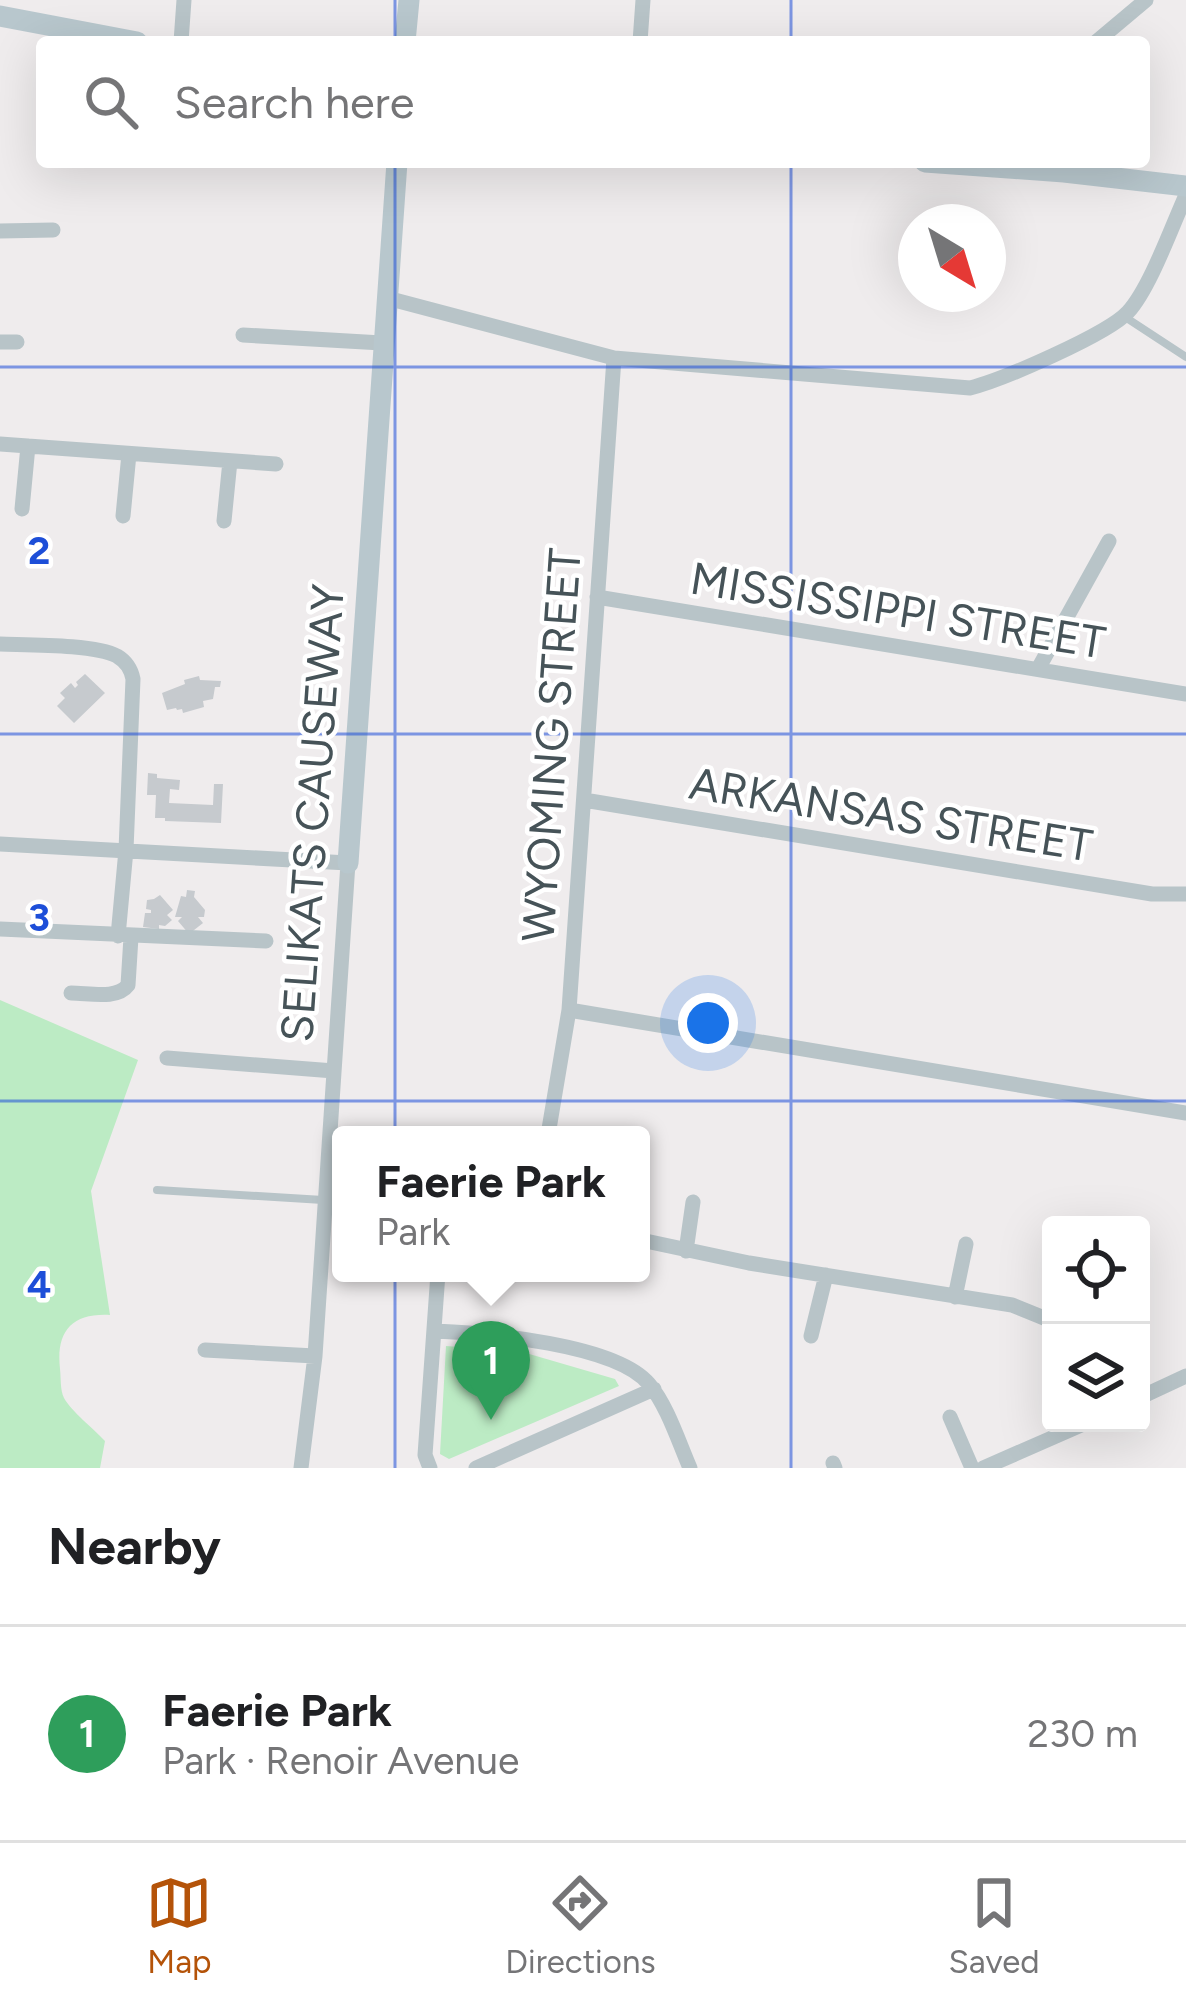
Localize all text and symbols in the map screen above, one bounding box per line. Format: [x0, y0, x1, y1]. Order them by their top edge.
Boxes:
search box [36, 36, 1150, 168]
icon: search [78, 69, 144, 135]
text: Search here [174, 75, 414, 129]
north arrow [898, 204, 1006, 312]
text: 2 [28, 527, 50, 574]
street label: WYOMING STREET [510, 546, 592, 944]
street label: MISSISSIPPI STREET [687, 551, 1109, 669]
street label: SELIKATS CAUSEWAY [269, 582, 355, 1044]
street label: ARKANSAS STREET [686, 755, 1096, 873]
text: 3 [28, 894, 50, 941]
your location [678, 993, 738, 1053]
popup [332, 1126, 650, 1282]
text: Faerie Park [376, 1154, 606, 1208]
text: Park [376, 1208, 450, 1255]
map controls [1042, 1216, 1150, 1432]
button: locate [1042, 1216, 1150, 1324]
text: 4 [27, 1261, 51, 1308]
pin: 1 [452, 1321, 530, 1420]
button: layers [1042, 1324, 1150, 1432]
text: Nearby [48, 1516, 221, 1577]
text: Faerie Park [162, 1683, 392, 1737]
text: 1 [79, 1710, 95, 1757]
text: 230 m [1027, 1710, 1138, 1757]
text: Park · Renoir Avenue [162, 1737, 519, 1784]
tab: Map [146, 1870, 212, 1981]
tab: Directions [505, 1870, 656, 1981]
tab: Saved [949, 1870, 1040, 1981]

